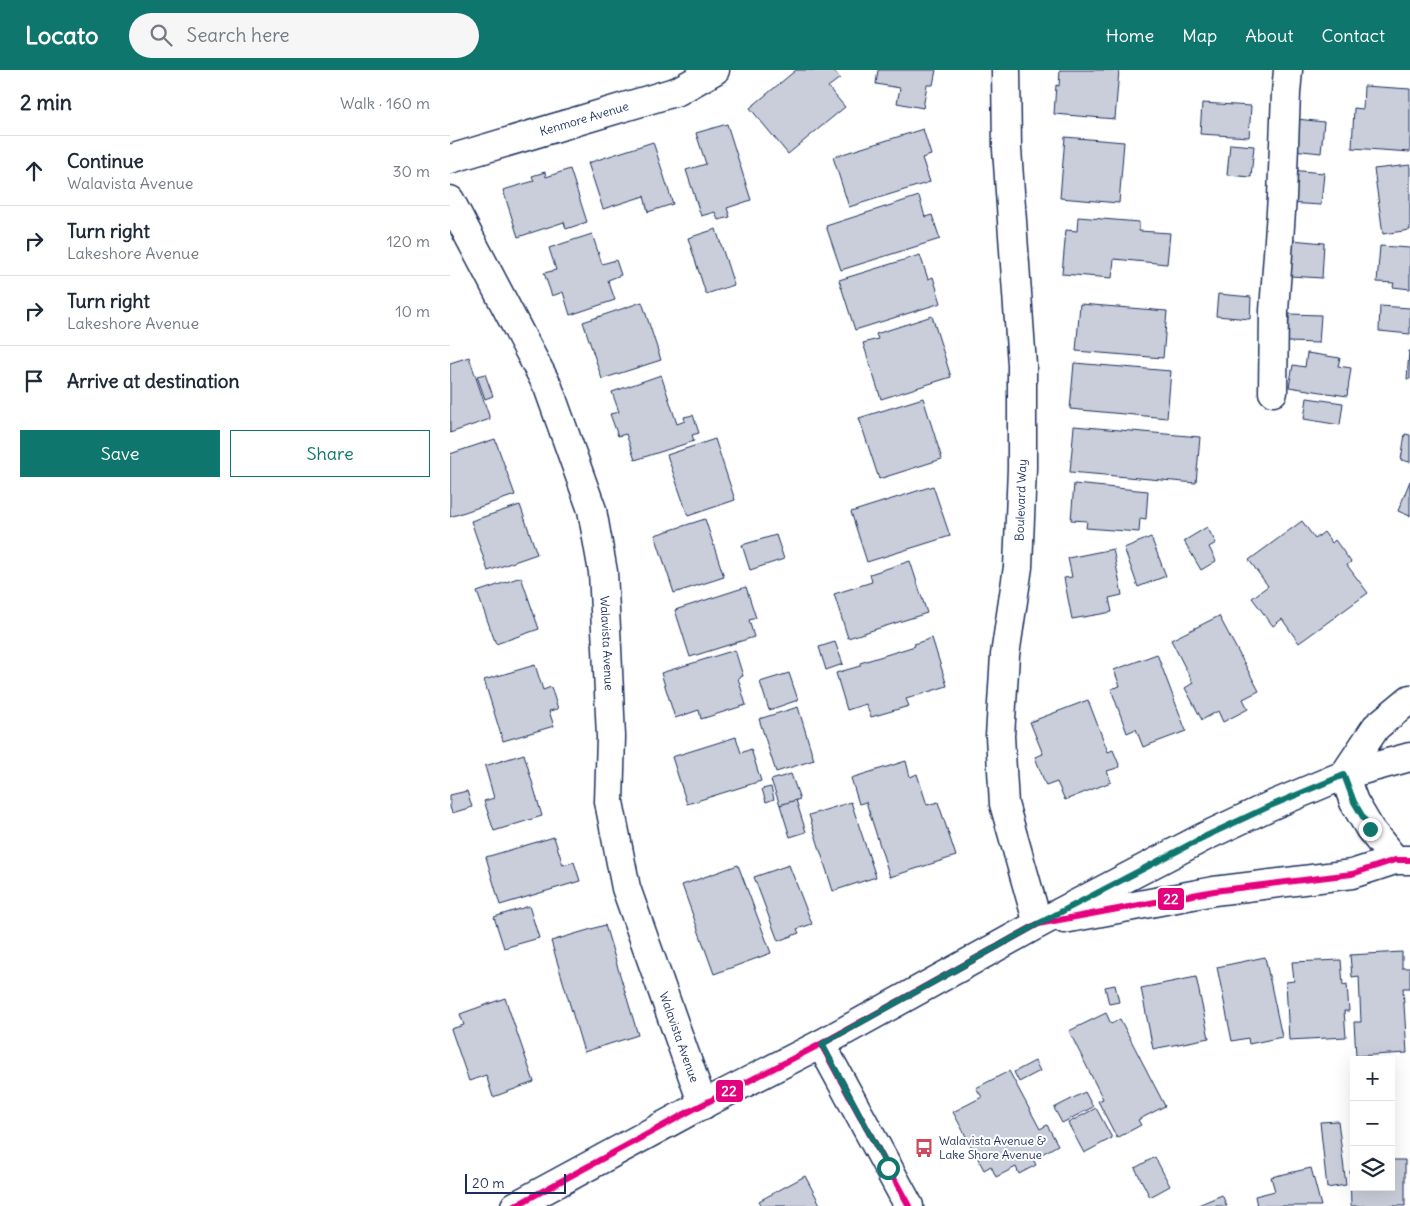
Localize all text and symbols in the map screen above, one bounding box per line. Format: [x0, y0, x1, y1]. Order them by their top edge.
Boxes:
search box [129, 13, 479, 58]
text: Locato [25, 20, 99, 50]
icon: search [147, 21, 175, 49]
text: Search here [187, 23, 290, 47]
text: Home [1106, 24, 1154, 47]
text: Map [1182, 24, 1217, 47]
text: About [1245, 24, 1293, 47]
text: Contact [1321, 24, 1385, 47]
text: 2 min [20, 89, 72, 116]
text: Walk · 160 m [340, 93, 430, 113]
street label: Kenmore Avenue [538, 98, 630, 139]
text: Continue [67, 149, 144, 173]
icon: ahead [20, 157, 48, 185]
text: 30 m [393, 161, 430, 181]
text: Walavista Avenue [67, 173, 193, 193]
text: Turn right [67, 219, 150, 243]
icon: right [20, 227, 48, 255]
text: 120 m [387, 231, 430, 251]
text: Lakeshore Avenue [67, 243, 199, 263]
text: Turn right [67, 289, 150, 313]
icon: right [20, 297, 48, 325]
text: 10 m [395, 301, 430, 321]
text: Lakeshore Avenue [67, 313, 199, 333]
icon: arrive [20, 367, 48, 395]
text: Arrive at destination [67, 369, 240, 393]
button: Save [20, 430, 220, 477]
button: Share [230, 430, 430, 477]
street label: Boulevard Way [1012, 459, 1029, 541]
street label: Walavista Avenue [597, 595, 617, 691]
route end [1359, 818, 1382, 841]
line badge: 22 [1157, 887, 1185, 911]
text: 22 [1163, 890, 1179, 908]
street label: Walavista Avenue [656, 990, 702, 1084]
map controls [1350, 1056, 1395, 1191]
button: + [1350, 1056, 1395, 1101]
line badge: 22 [715, 1079, 744, 1103]
text: 22 [721, 1082, 737, 1100]
button: − [1350, 1101, 1395, 1146]
place label: Walavista Avenue & Lake Shore Avenue [939, 1133, 1046, 1162]
bus stop icon: Walavista Avenue & Lake Shore Avenue [913, 1137, 935, 1159]
button: layers [1350, 1146, 1395, 1191]
route start [877, 1157, 900, 1180]
scale bar [465, 1171, 566, 1194]
text: 20 m [472, 1174, 505, 1192]

